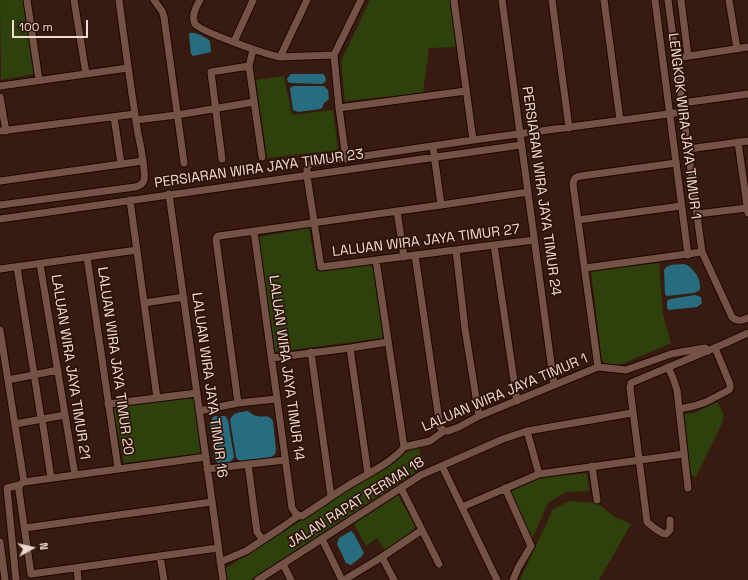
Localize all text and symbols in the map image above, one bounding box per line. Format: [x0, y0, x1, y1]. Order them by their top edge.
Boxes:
scale bar [14, 12, 90, 38]
text: 100 m [19, 19, 53, 35]
street label: LENGKOK WIRA JAYA TIMUR 1 [664, 32, 704, 220]
street label: PERSIARAN WIRA JAYA TIMUR 24 [518, 85, 564, 297]
street label: PERSIARAN WIRA JAYA TIMUR 23 [153, 146, 365, 192]
street label: LALUAN WIRA JAYA TIMUR 27 [331, 221, 521, 261]
street label: LALUAN WIRA JAYA TIMUR 20 [93, 266, 137, 456]
street label: LALUAN WIRA JAYA TIMUR 21 [47, 273, 93, 461]
street label: LALUAN WIRA JAYA TIMUR 14 [265, 274, 307, 462]
street label: LALUAN WIRA JAYA TIMUR 16 [188, 291, 230, 479]
street label: LALUAN WIRA JAYA TIMUR 1 [420, 350, 590, 436]
street label: JALAN RAPAT PERMAI 18 [284, 454, 428, 552]
north arrow [12, 528, 52, 568]
text: N [36, 542, 51, 551]

